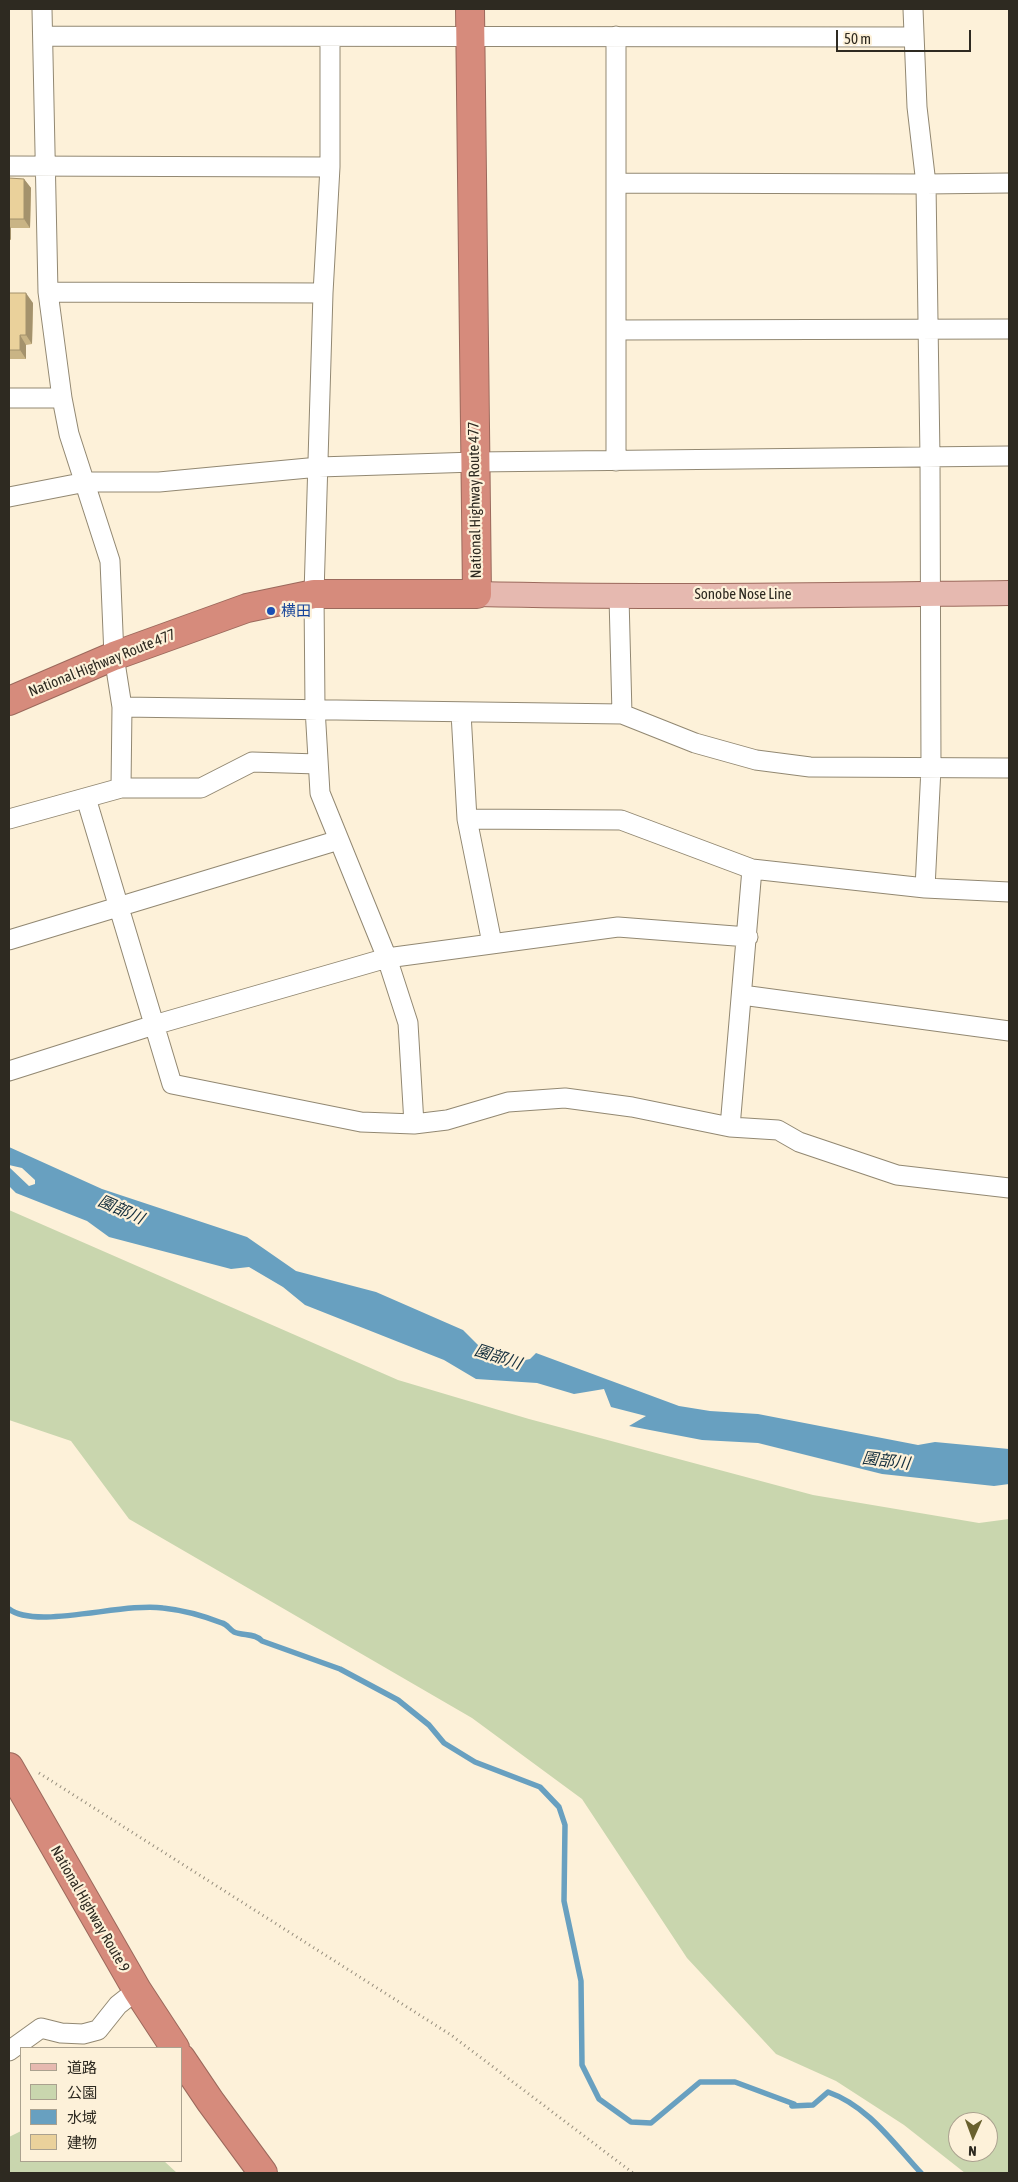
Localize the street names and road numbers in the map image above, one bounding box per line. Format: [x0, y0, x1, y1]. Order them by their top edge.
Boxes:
street label: National Highway Route 477 [465, 421, 485, 579]
street label: Sonobe Nose Line [694, 585, 792, 603]
street label: National Highway Route 477 [26, 625, 178, 701]
street label: National Highway Route 9 [47, 1843, 133, 1975]

